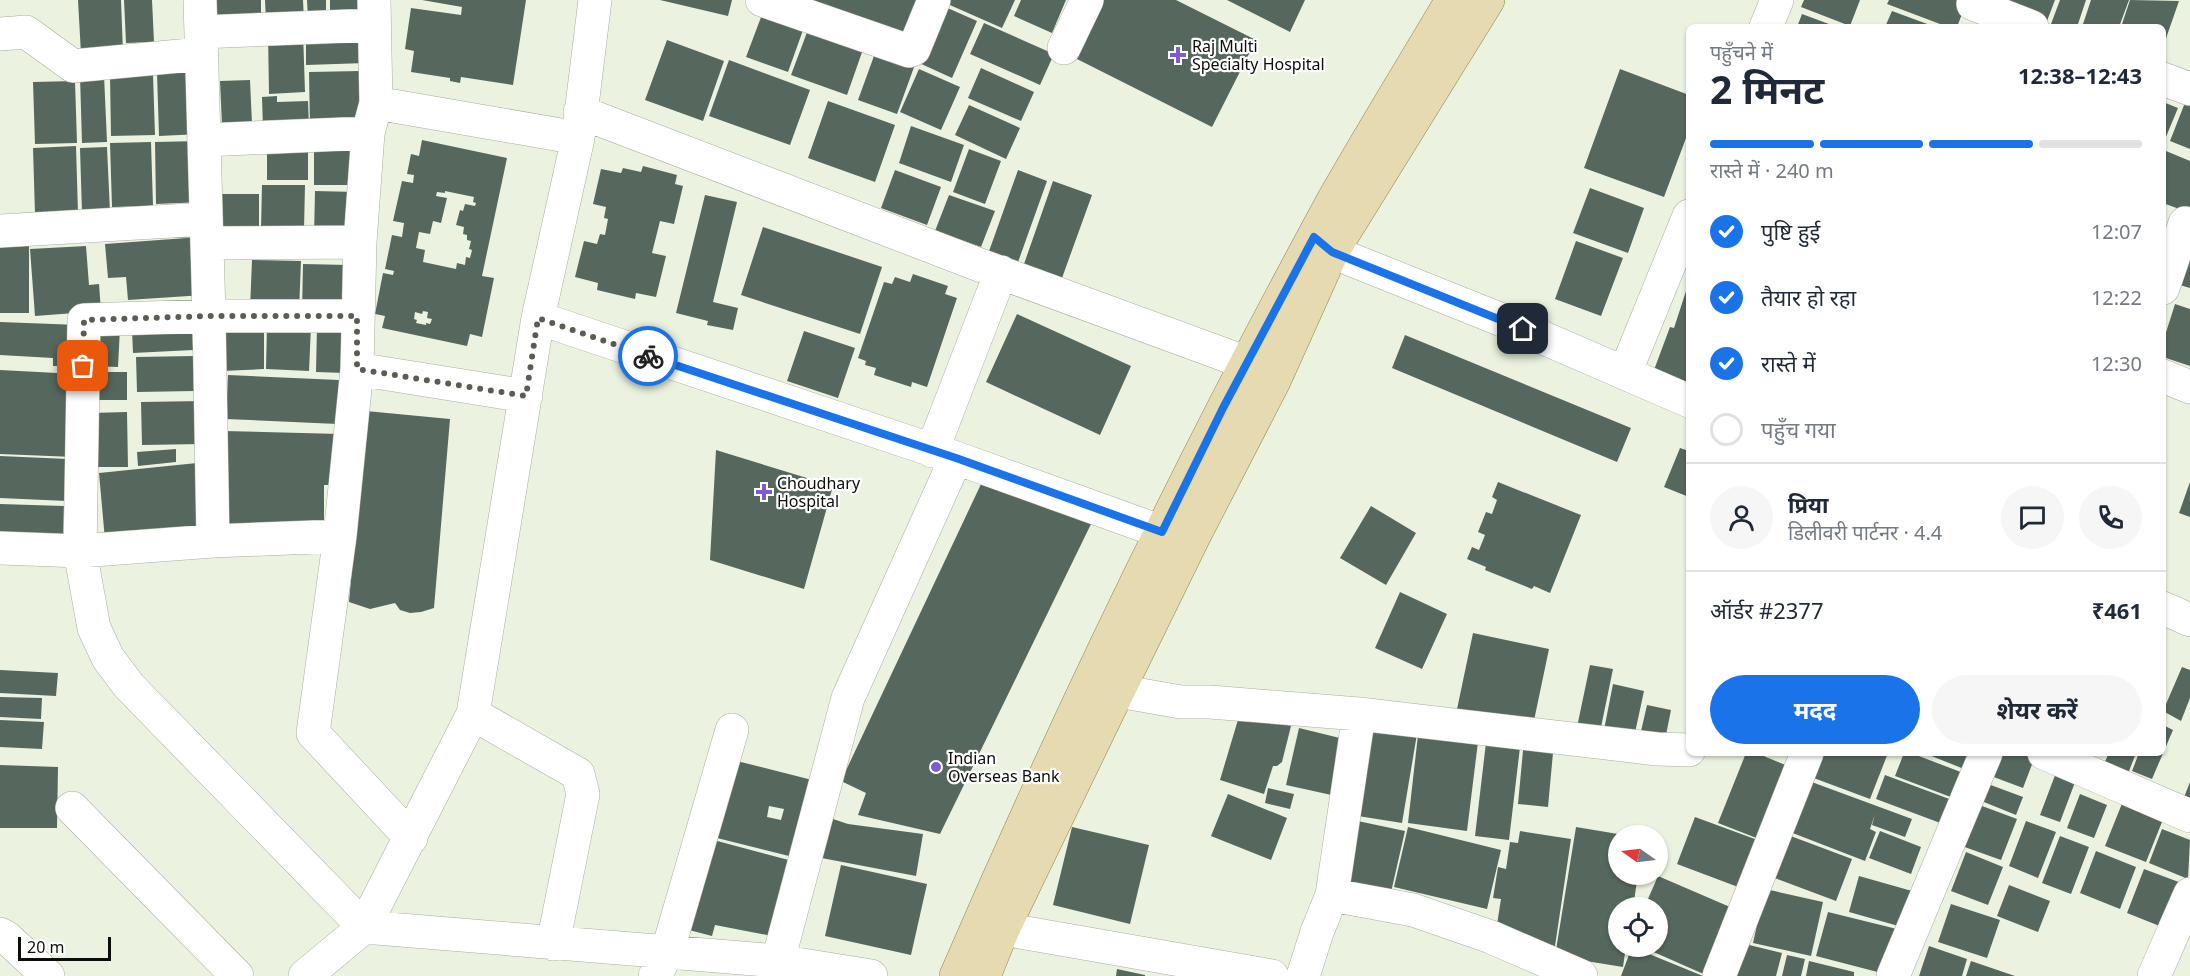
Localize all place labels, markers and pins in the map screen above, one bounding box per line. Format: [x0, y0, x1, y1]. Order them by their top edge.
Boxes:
place label: Raj Multi Specialty Hospital [1192, 35, 1325, 75]
marker: Raj Multi Specialty Hospital [1169, 46, 1187, 64]
pin [1497, 303, 1548, 354]
pin [57, 340, 108, 391]
place label: Choudhary Hospital [777, 472, 861, 512]
marker: Choudhary Hospital [755, 483, 773, 501]
place label: Indian Overseas Bank [948, 747, 1060, 787]
marker: Indian Overseas Bank [929, 760, 943, 774]

